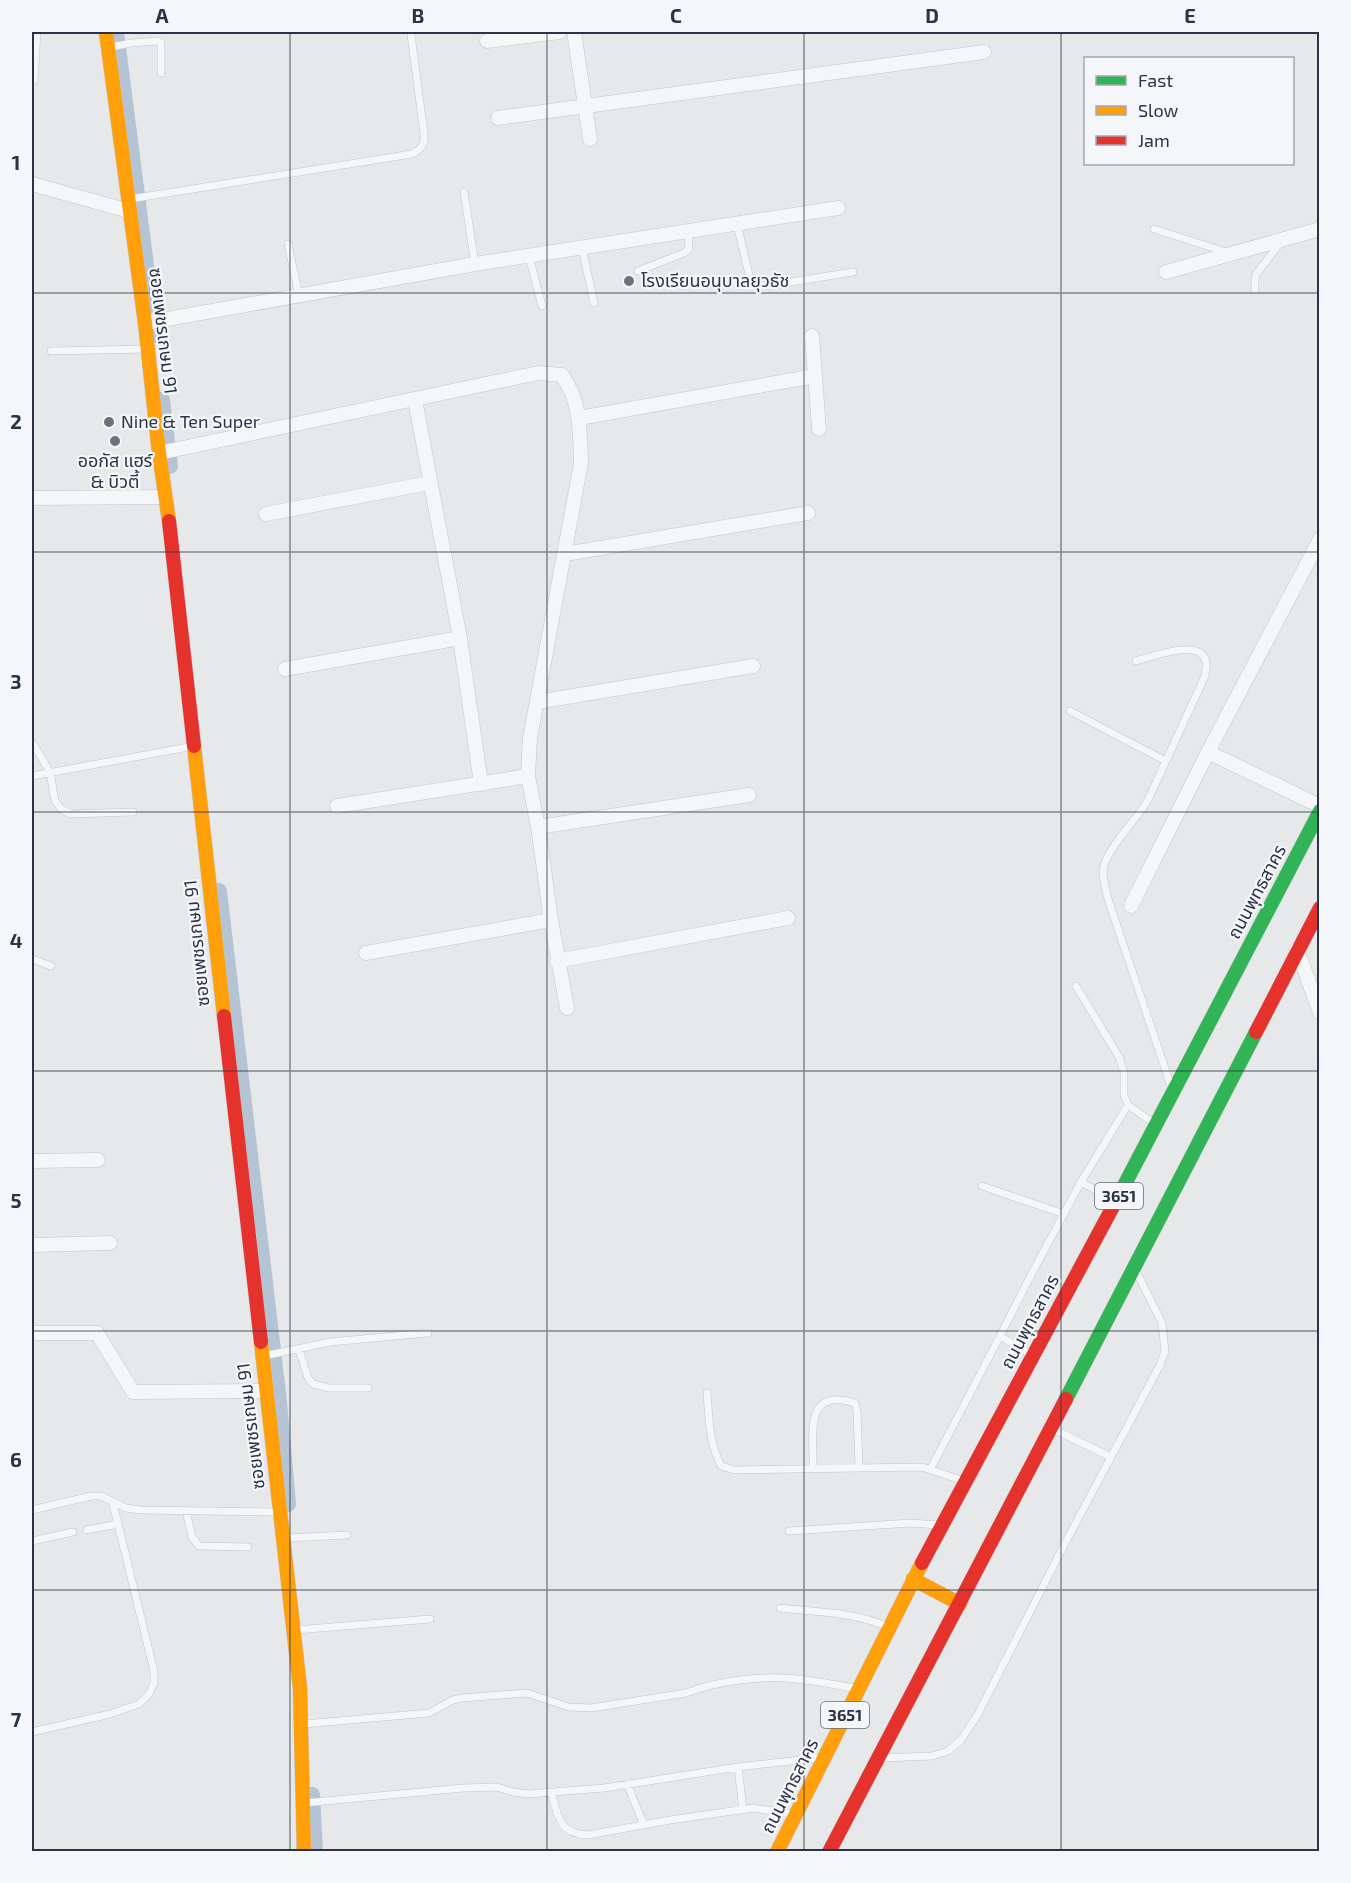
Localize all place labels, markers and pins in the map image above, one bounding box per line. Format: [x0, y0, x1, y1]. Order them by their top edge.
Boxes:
place label: โรงเรียนอนุบาลยุวธัช [641, 269, 790, 292]
marker: โรงเรียนอนุบาลยุวธัช [622, 274, 636, 288]
place label: Nine & Ten Super [121, 410, 260, 432]
marker: Nine & Ten Super [102, 415, 116, 429]
marker: ออกัส แฮร์ & บิวตี้ [108, 434, 122, 448]
place label: ออกัส แฮร์ & บิวตี้ [78, 449, 153, 492]

